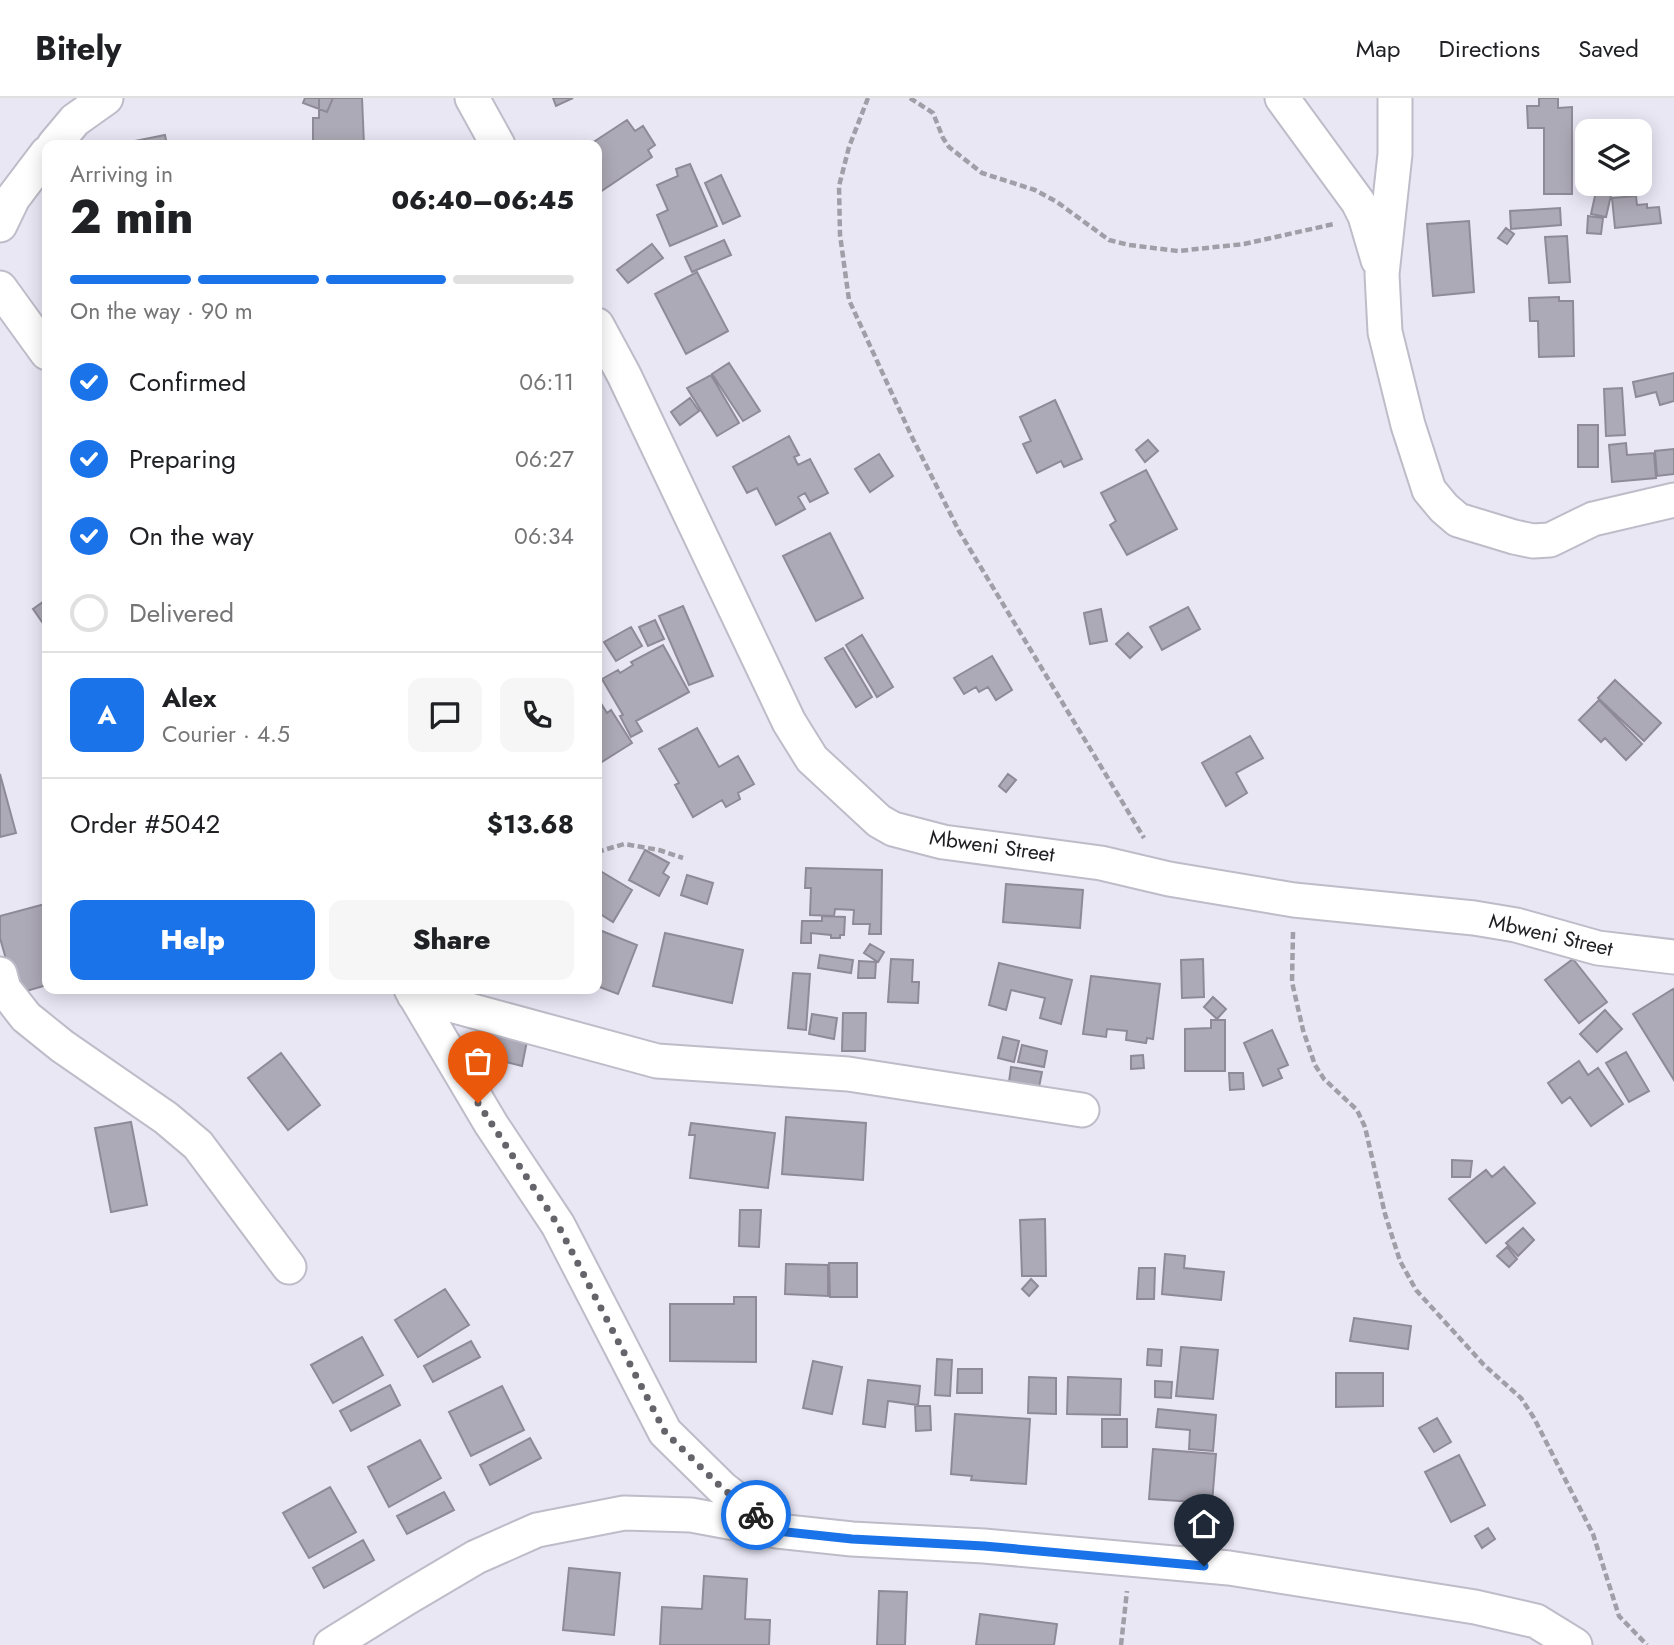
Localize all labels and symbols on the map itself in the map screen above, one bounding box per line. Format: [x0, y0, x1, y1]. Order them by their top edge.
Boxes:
street label: Mbweni Street [927, 822, 1057, 870]
street label: Mbweni Street [1486, 906, 1616, 964]
pin [448, 1031, 508, 1103]
courier [721, 1480, 791, 1550]
pin [1174, 1494, 1234, 1566]

